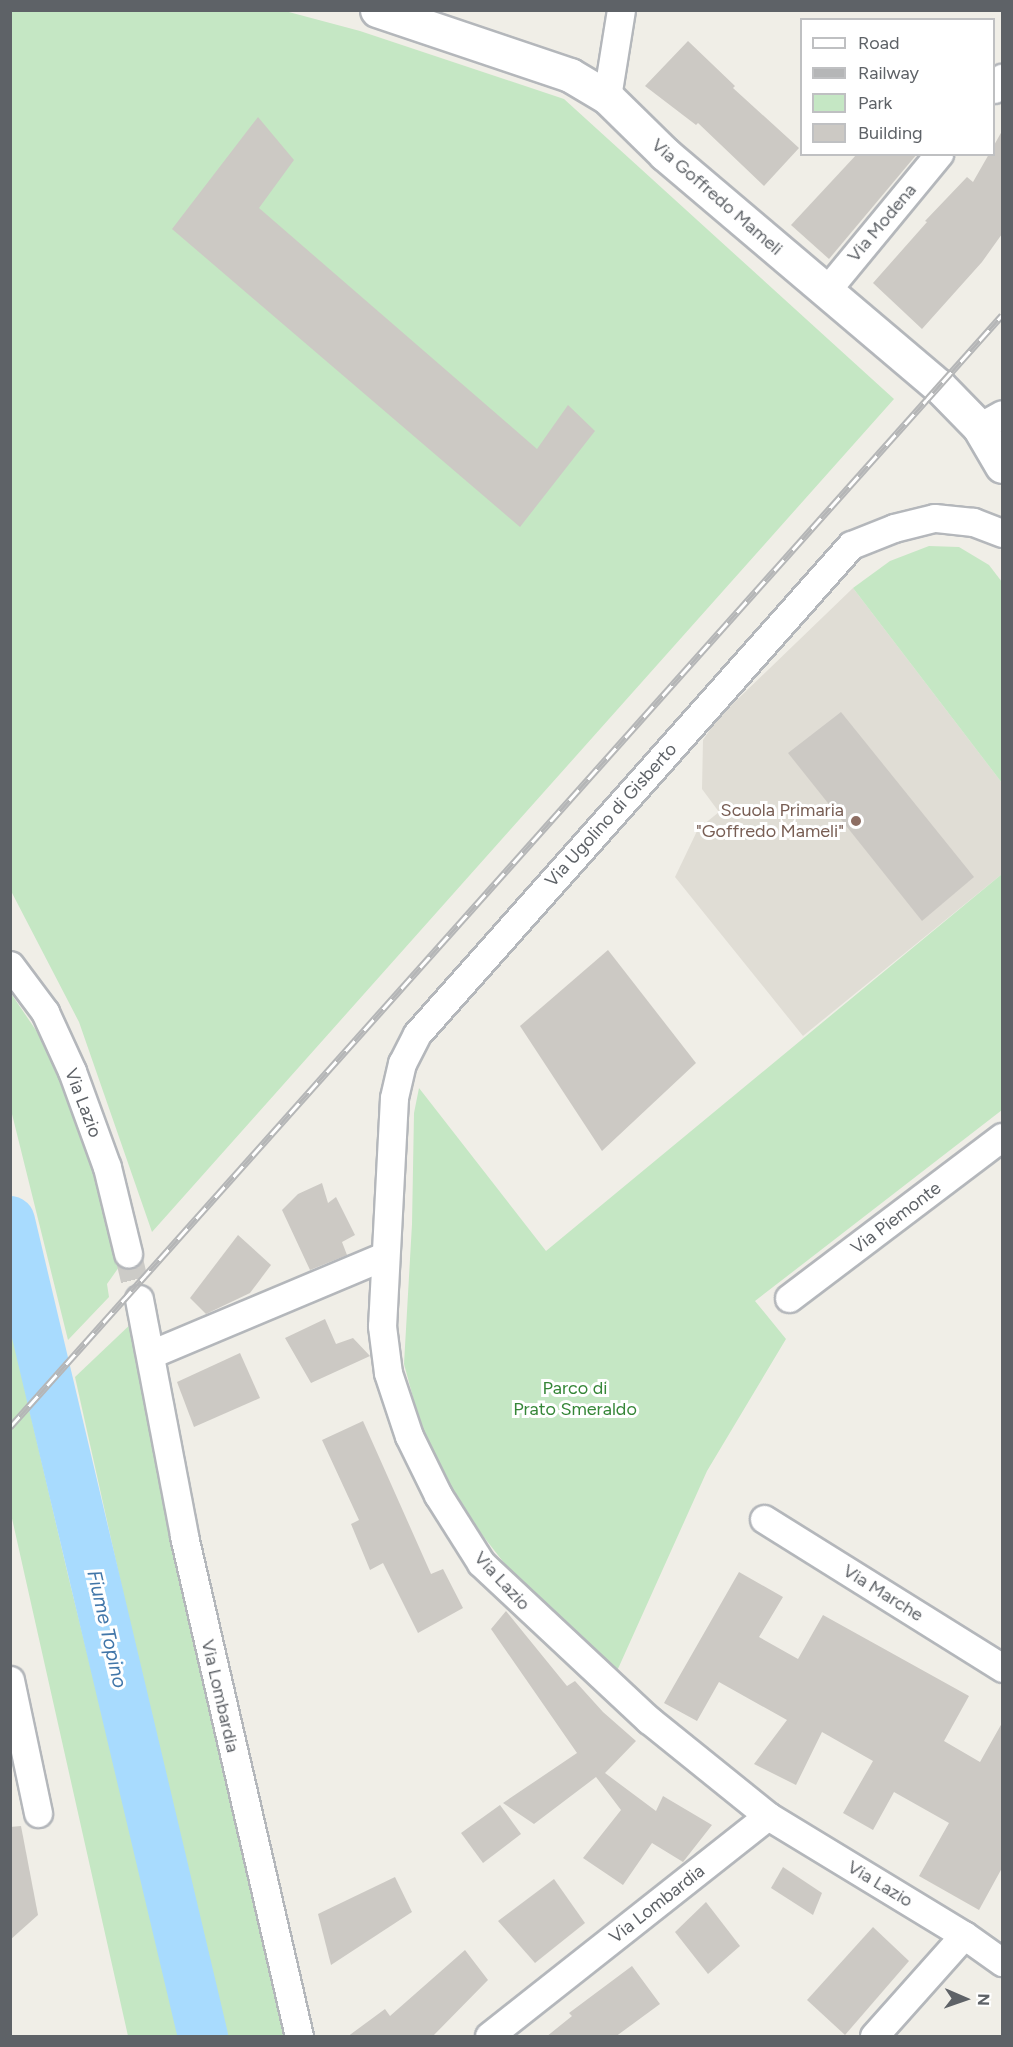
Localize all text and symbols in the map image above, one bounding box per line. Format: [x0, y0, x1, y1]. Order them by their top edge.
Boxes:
legend [800, 18, 995, 156]
text: Road [858, 32, 899, 54]
text: Railway [858, 62, 919, 84]
text: Park [858, 92, 892, 114]
text: Building [858, 122, 923, 144]
street label: Via Goffredo Mameli [647, 134, 787, 260]
street label: Via Modena [843, 179, 921, 267]
street label: Via Ugolino di Gisberto [541, 739, 681, 891]
place label: Scuola Primaria "Goffredo Mameli" [696, 800, 844, 842]
marker: Scuola Primaria "Goffredo Mameli" [849, 814, 863, 828]
street label: Via Lazio [60, 1065, 106, 1141]
street label: Via Piemonte [847, 1177, 945, 1259]
park label: Parco di Prato Smeraldo [513, 1378, 637, 1420]
street label: Via Lazio [469, 1547, 535, 1615]
street label: Via Marche [839, 1560, 927, 1626]
water label: Fiume Topino [82, 1568, 132, 1690]
street label: Via Lombardia [197, 1637, 243, 1755]
street label: Via Lazio [843, 1856, 917, 1912]
street label: Via Lombardia [605, 1860, 709, 1948]
north arrow [935, 1969, 995, 2029]
text: N [974, 1993, 993, 2006]

